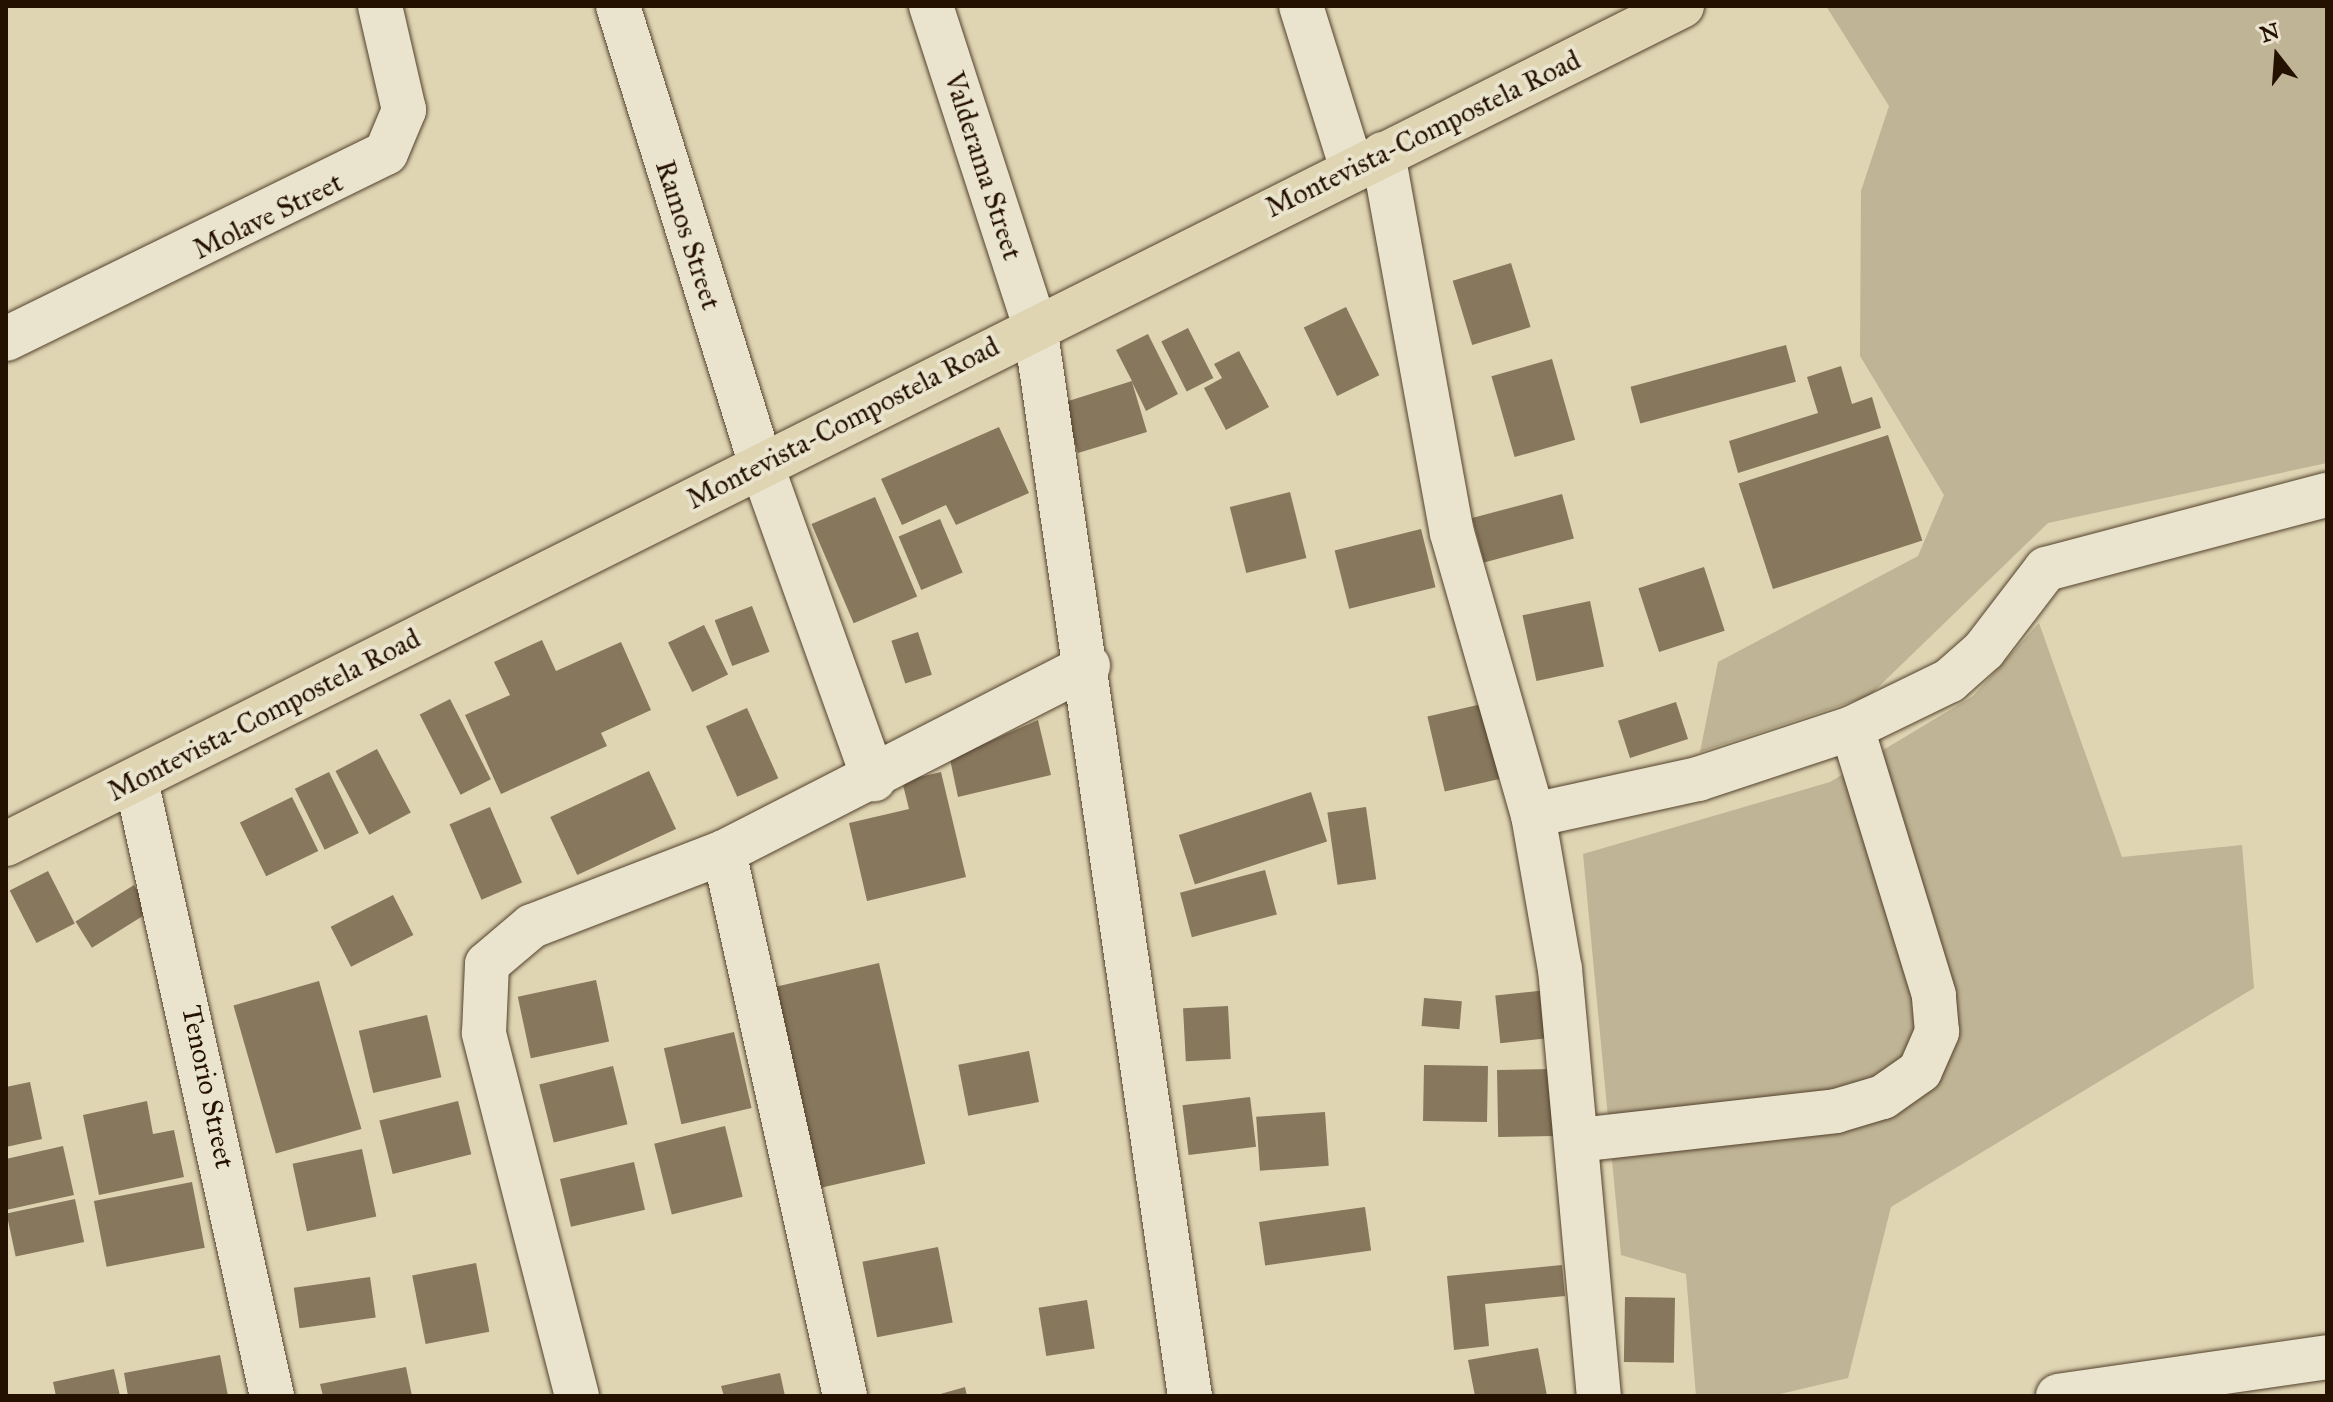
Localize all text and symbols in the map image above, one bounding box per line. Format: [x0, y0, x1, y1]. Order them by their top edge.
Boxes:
north arrow [2237, 16, 2317, 96]
text: N [2257, 17, 2283, 48]
street label: Montevista-Compostela Road [1260, 43, 1586, 225]
street label: Valderama Street [937, 68, 1029, 264]
street label: Ramos Street [648, 156, 728, 314]
street label: Molave Street [188, 165, 348, 267]
street label: Montevista-Compostela Road [681, 329, 1005, 517]
street label: Montevista-Compostela Road [102, 621, 426, 809]
street label: Tenorio Street [174, 1002, 242, 1172]

